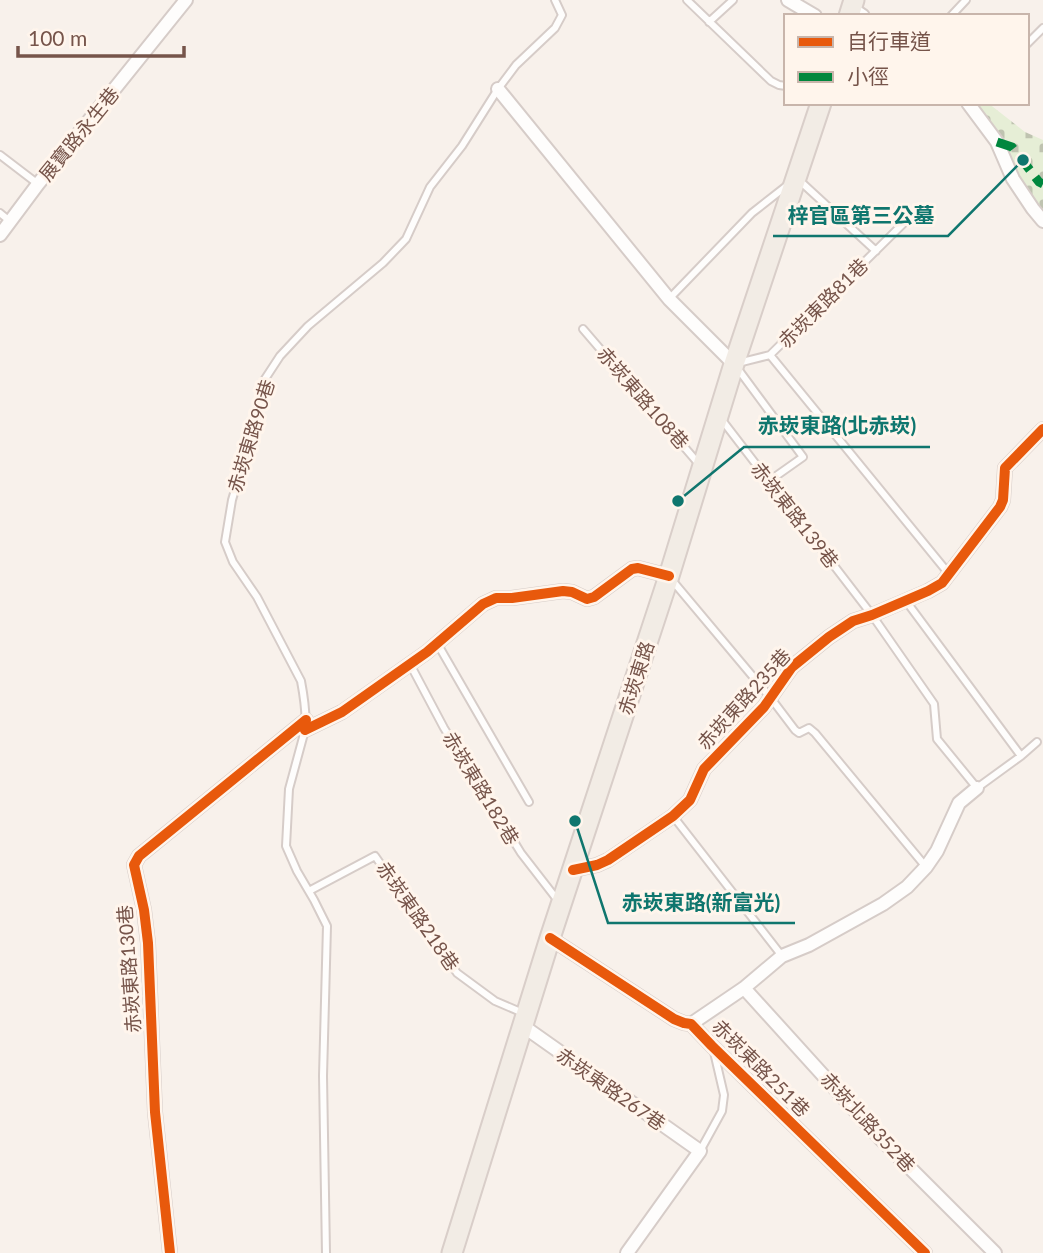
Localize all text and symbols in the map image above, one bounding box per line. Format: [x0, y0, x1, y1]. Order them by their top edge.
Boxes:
scale bar [18, 14, 184, 58]
legend [784, 14, 1029, 105]
text: 100 m [28, 25, 87, 50]
text: 自行車道 [847, 28, 931, 53]
text: 小徑 [847, 63, 889, 88]
street label: 展寶路永生巷 [34, 82, 123, 185]
callout: 梓官區第三公墓 [773, 194, 948, 236]
text: 梓官區第三公墓 [788, 202, 935, 227]
street label: 赤崁東路81巷 [773, 253, 872, 352]
street label: 赤崁東路108巷 [593, 342, 694, 454]
street label: 赤崁東路90巷 [222, 377, 279, 495]
callout: 赤崁東路(北赤崁) [744, 405, 930, 447]
text: 赤崁東路(北赤崁) [758, 412, 916, 437]
street label: 赤崁東路139巷 [747, 457, 844, 572]
street label: 赤崁東路 [613, 638, 658, 718]
street label: 赤崁東路235巷 [692, 643, 795, 754]
street label: 赤崁東路182巷 [439, 727, 524, 849]
street label: 赤崁東路218巷 [372, 857, 465, 975]
callout: 赤崁東路(新富光) [608, 881, 795, 923]
text: 赤崁東路(新富光) [622, 889, 780, 914]
street label: 赤崁東路130巷 [113, 904, 144, 1034]
street label: 赤崁東路251巷 [708, 1014, 815, 1121]
street label: 赤崁東路267巷 [552, 1042, 670, 1135]
street label: 赤崁北路352巷 [816, 1067, 920, 1176]

